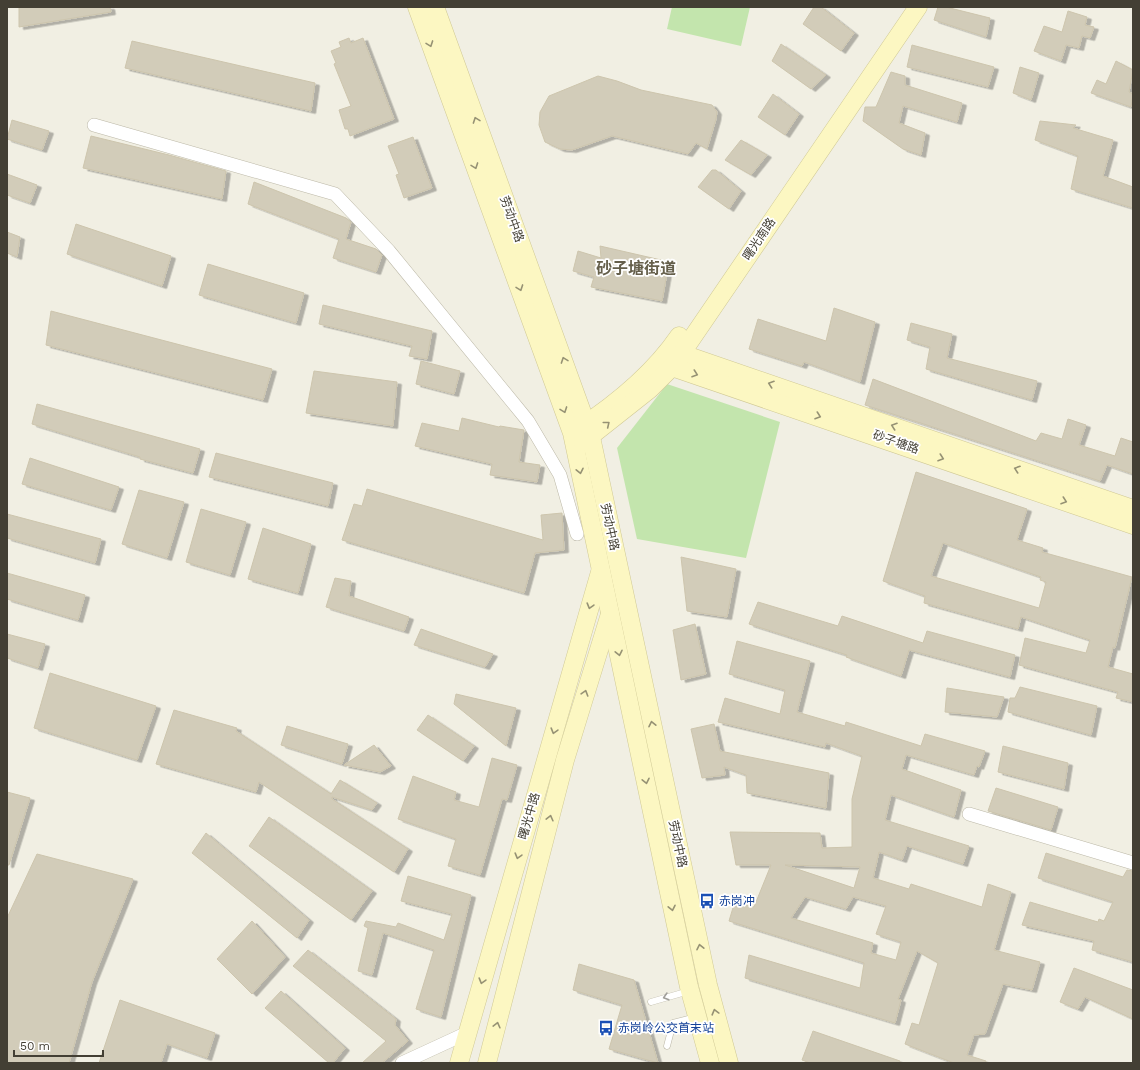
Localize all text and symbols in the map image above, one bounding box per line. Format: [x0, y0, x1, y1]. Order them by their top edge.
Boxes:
one-way arrow [426, 40, 434, 47]
one-way arrow [472, 116, 481, 123]
one-way arrow [471, 162, 479, 169]
street label: 劳动中路 [497, 194, 527, 244]
street label: 曙光南路 [740, 215, 778, 263]
district label: 砂子塘街道 [596, 259, 676, 278]
one-way arrow [515, 284, 524, 291]
one-way arrow [560, 357, 568, 364]
one-way arrow [692, 369, 699, 378]
one-way arrow [768, 380, 775, 389]
one-way arrow [559, 406, 568, 413]
one-way arrow [815, 411, 822, 420]
one-way arrow [602, 422, 609, 429]
one-way arrow [891, 423, 898, 431]
street label: 砂子塘路 [871, 428, 921, 456]
one-way arrow [938, 453, 945, 462]
one-way arrow [1013, 465, 1020, 474]
one-way arrow [576, 468, 584, 475]
one-way arrow [1061, 496, 1068, 504]
street label: 劳动中路 [598, 502, 622, 552]
one-way arrow [586, 603, 595, 610]
one-way arrow [614, 650, 622, 657]
one-way arrow [581, 690, 589, 697]
one-way arrow [649, 721, 657, 727]
one-way arrow [550, 727, 559, 734]
one-way arrow [641, 777, 649, 784]
street label: 曙光中路 [516, 791, 542, 841]
one-way arrow [545, 815, 554, 822]
street label: 劳动中路 [666, 819, 690, 869]
one-way arrow [514, 852, 523, 859]
bus stop icon: 赤岗冲 [698, 892, 716, 910]
place label: 赤岗冲 [719, 894, 755, 908]
one-way arrow [668, 905, 676, 911]
one-way arrow [696, 944, 704, 950]
one-way arrow [478, 977, 487, 984]
one-way arrow [663, 992, 670, 1001]
one-way arrow [711, 1009, 720, 1016]
bus stop icon: 赤岗岭公交首末站 [597, 1019, 615, 1037]
place label: 赤岗岭公交首末站 [618, 1021, 714, 1035]
one-way arrow [492, 1022, 500, 1028]
scale bar [14, 1032, 103, 1058]
text: 50 m [20, 1039, 50, 1053]

